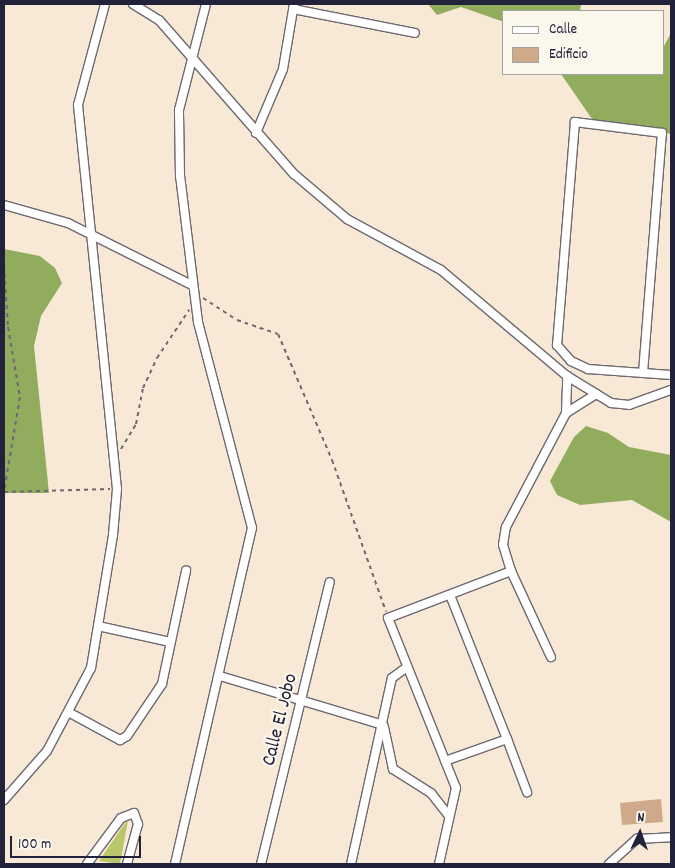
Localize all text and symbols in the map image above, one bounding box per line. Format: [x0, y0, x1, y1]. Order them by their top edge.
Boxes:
legend [502, 10, 665, 75]
text: Calle [549, 19, 577, 41]
text: Edificio [549, 44, 588, 66]
street label: Calle El Jobo [258, 671, 304, 769]
north arrow [615, 808, 665, 858]
text: N [637, 808, 645, 828]
scale bar [12, 826, 144, 858]
text: 100 m [18, 834, 51, 856]

